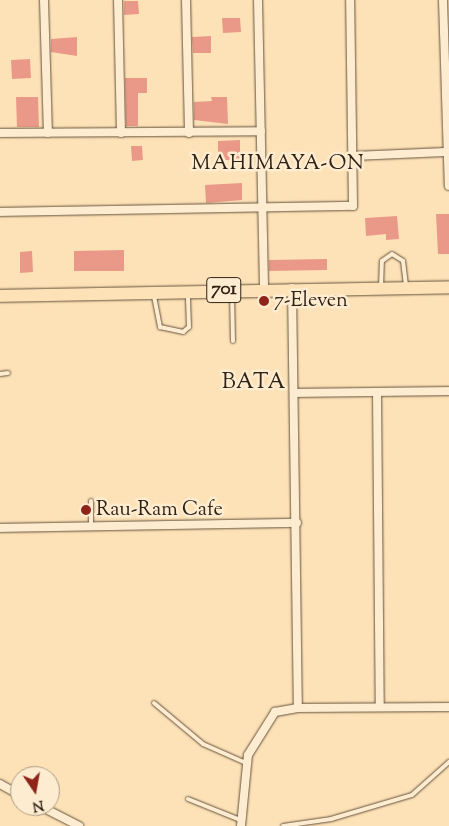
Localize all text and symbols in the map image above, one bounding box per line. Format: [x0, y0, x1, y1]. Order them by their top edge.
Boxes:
district label: MAHIMAYA-ON [190, 151, 366, 177]
road number: 701 [205, 274, 243, 306]
place label: 7-Eleven [274, 289, 348, 313]
marker: 7-Eleven [258, 295, 270, 307]
district label: BATA [221, 371, 287, 397]
place label: Rau-Ram Cafe [96, 498, 223, 522]
marker: Rau-Ram Cafe [80, 504, 92, 516]
north arrow [10, 766, 60, 816]
text: N [30, 794, 45, 816]

